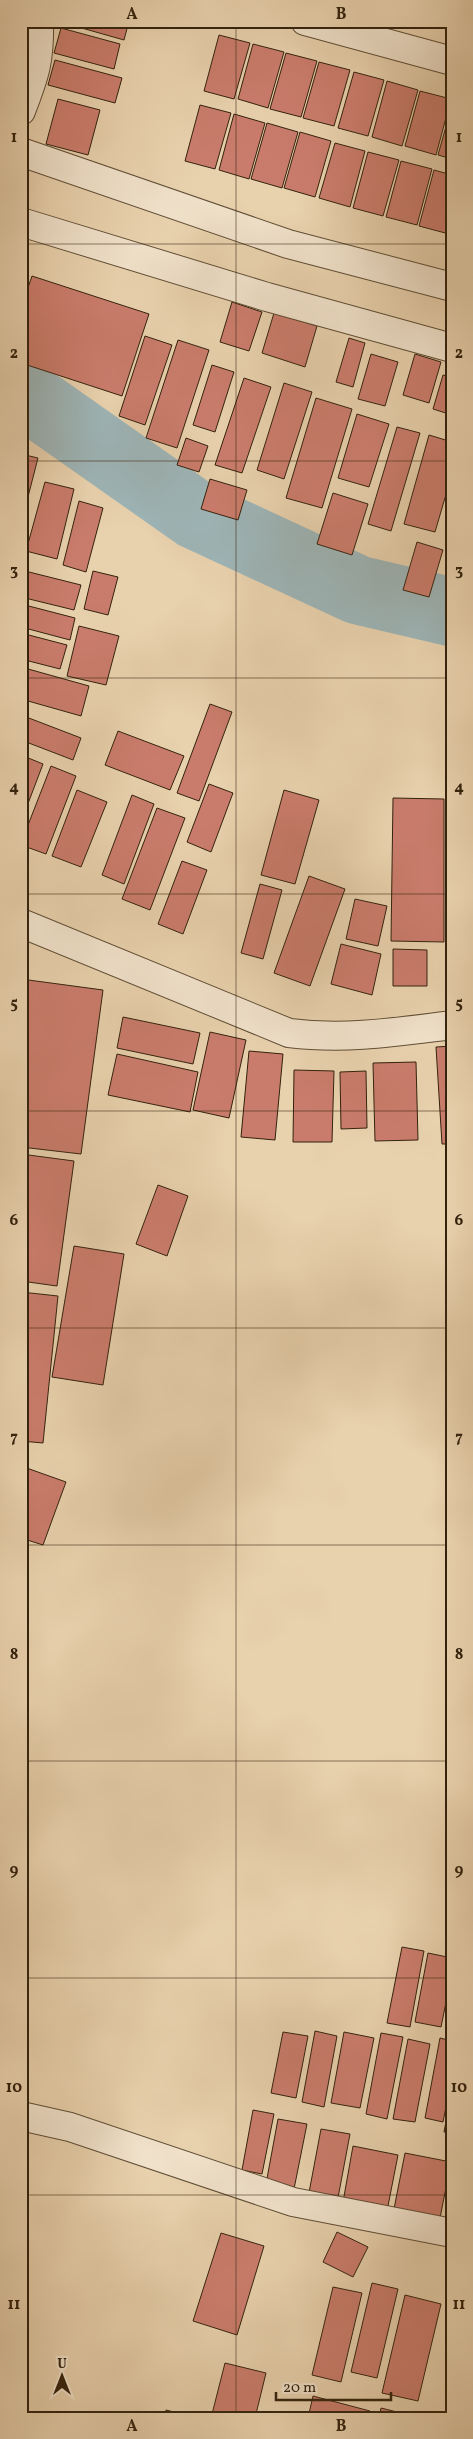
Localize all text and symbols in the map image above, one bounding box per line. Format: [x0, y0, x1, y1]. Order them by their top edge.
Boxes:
text: A [126, 4, 138, 26]
text: B [336, 4, 347, 26]
text: 1 [11, 127, 17, 149]
text: 1 [456, 127, 462, 149]
text: 2 [10, 343, 18, 365]
text: 2 [455, 343, 463, 365]
text: 3 [10, 560, 18, 582]
text: 3 [455, 560, 463, 582]
text: 4 [9, 777, 19, 799]
text: 4 [454, 777, 464, 799]
text: 5 [10, 993, 18, 1015]
text: 5 [455, 993, 463, 1015]
text: 6 [10, 1210, 19, 1232]
text: 6 [455, 1210, 464, 1232]
text: 7 [10, 1427, 18, 1449]
text: 7 [455, 1427, 463, 1449]
text: 8 [10, 1644, 18, 1666]
text: 8 [455, 1644, 463, 1666]
text: 9 [10, 1860, 19, 1882]
text: 9 [455, 1860, 464, 1882]
text: 10 [6, 2077, 22, 2099]
text: 10 [451, 2077, 467, 2099]
text: 11 [8, 2294, 20, 2316]
text: 11 [453, 2294, 465, 2316]
north arrow [38, 2352, 88, 2402]
text: U [57, 2355, 67, 2374]
scale bar [276, 2369, 390, 2401]
text: 20 m [283, 2378, 316, 2399]
text: A [126, 2416, 138, 2438]
text: B [336, 2416, 347, 2438]

